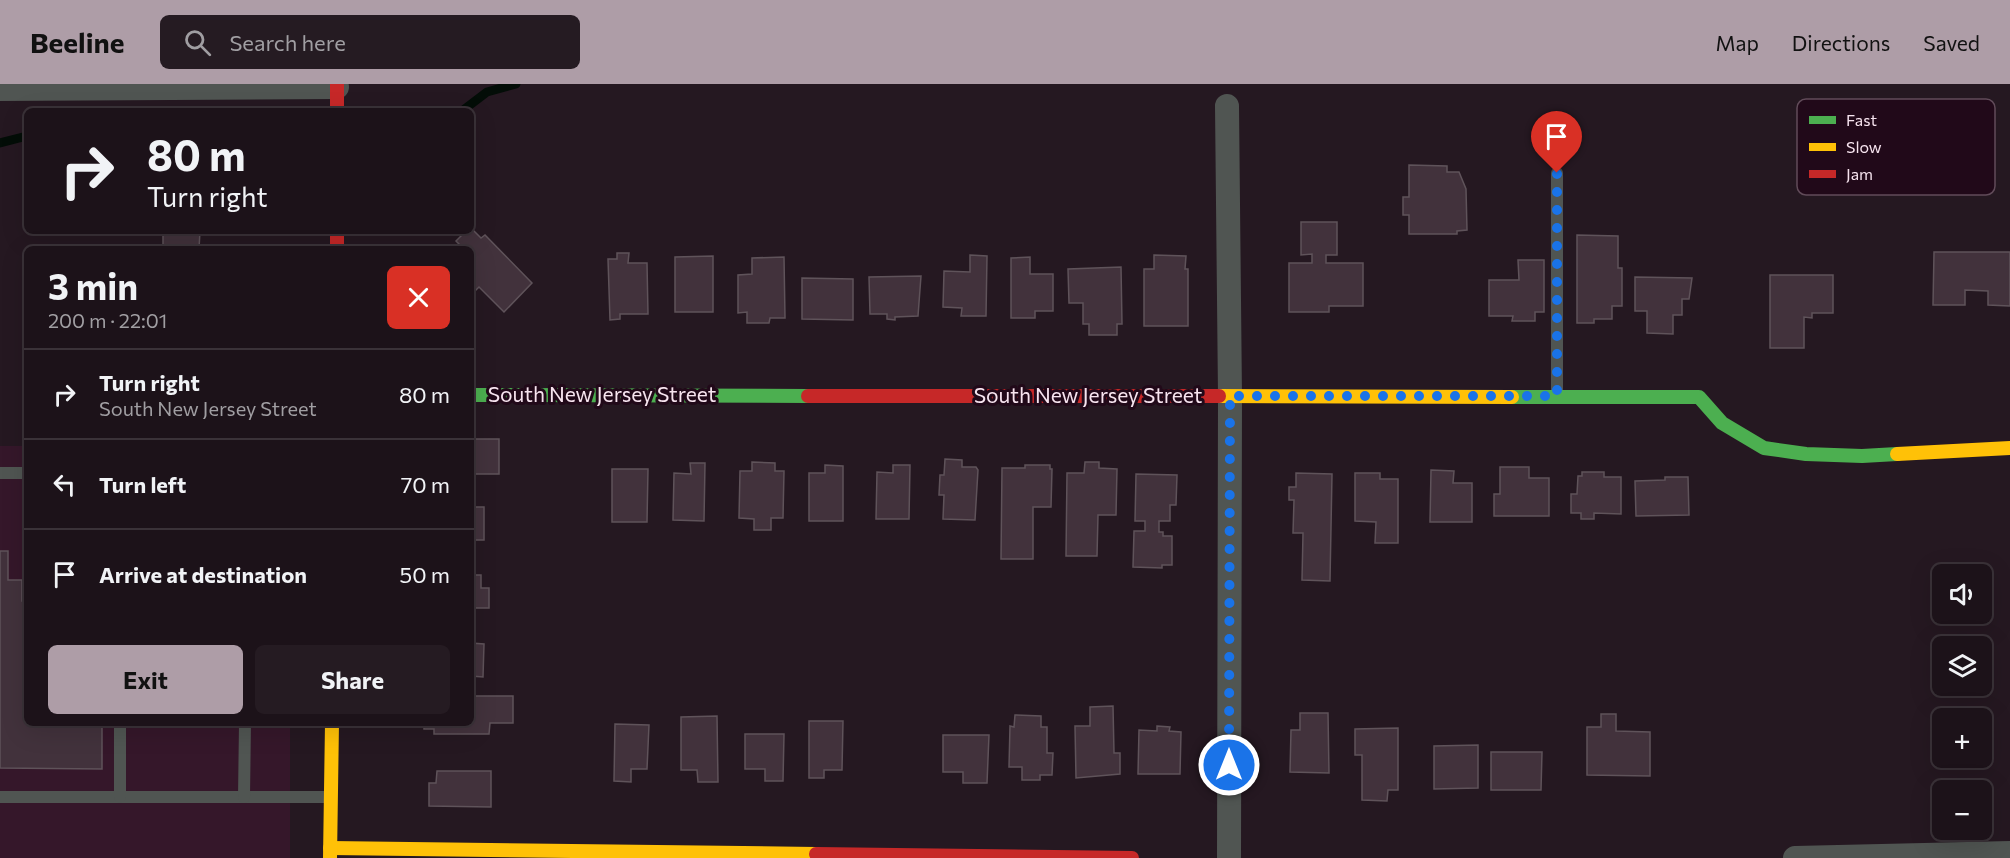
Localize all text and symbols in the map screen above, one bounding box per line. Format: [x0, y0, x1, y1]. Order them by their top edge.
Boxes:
search box [160, 15, 580, 69]
text: Beeline [30, 25, 124, 59]
icon: search [181, 26, 214, 59]
text: Search here [229, 29, 346, 56]
text: Map [1716, 30, 1759, 55]
text: Directions [1792, 30, 1890, 55]
text: Saved [1923, 30, 1980, 55]
legend [1797, 99, 1995, 195]
text: Fast [1846, 110, 1877, 129]
pin [1531, 111, 1582, 173]
icon: arrive [1540, 120, 1573, 153]
text: 80 m [147, 128, 246, 180]
icon: right [48, 132, 126, 210]
text: Slow [1846, 137, 1882, 156]
text: Jam [1846, 164, 1873, 183]
text: Turn right [147, 180, 267, 213]
text: 3 min [48, 263, 138, 307]
button: close [387, 266, 450, 329]
text: 200 m · 22:01 [48, 308, 167, 332]
text: Turn right [99, 369, 200, 396]
icon: right [48, 378, 81, 411]
text: 80 m [399, 381, 450, 408]
street label: South New Jersey Street [488, 381, 716, 406]
street label: South New Jersey Street [974, 382, 1202, 407]
text: South New Jersey Street [99, 396, 317, 420]
icon: left [48, 468, 81, 501]
text: Turn left [99, 471, 186, 498]
text: 70 m [401, 471, 450, 498]
icon: arrive [48, 558, 81, 591]
text: Arrive at destination [99, 561, 307, 588]
text: 50 m [400, 561, 450, 588]
map controls [1932, 564, 1992, 840]
button: sound [1932, 564, 1992, 624]
button: layers [1932, 636, 1992, 696]
button: Exit [48, 645, 243, 714]
button: Share [255, 645, 450, 714]
button: + [1932, 708, 1992, 768]
position arrow [1197, 733, 1261, 797]
button: − [1932, 780, 1992, 840]

